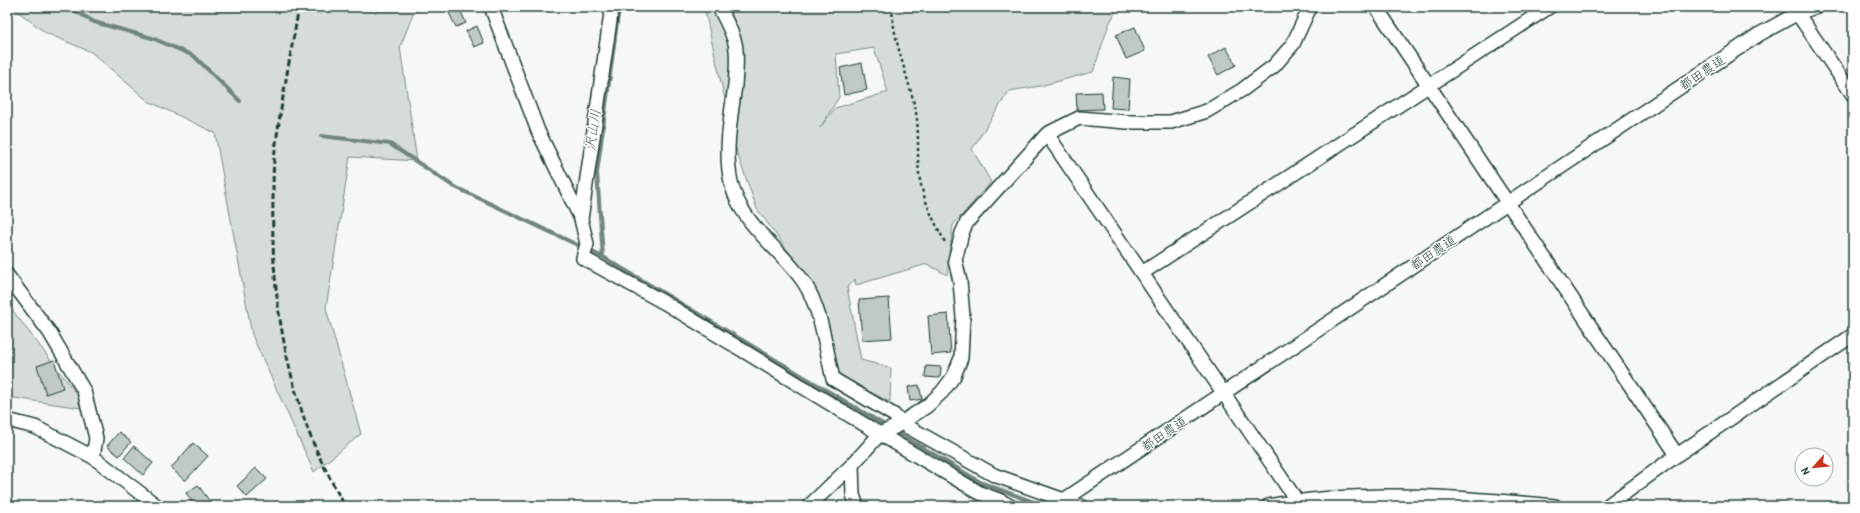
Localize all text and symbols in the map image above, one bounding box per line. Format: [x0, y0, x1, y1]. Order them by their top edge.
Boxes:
street label: 都田農道 [1675, 50, 1729, 94]
water label: 沢山川 [580, 108, 604, 152]
street label: 都田農道 [1406, 230, 1460, 274]
street label: 都田農道 [1137, 411, 1191, 455]
north arrow [1794, 447, 1834, 487]
text: N [1797, 466, 1813, 477]

